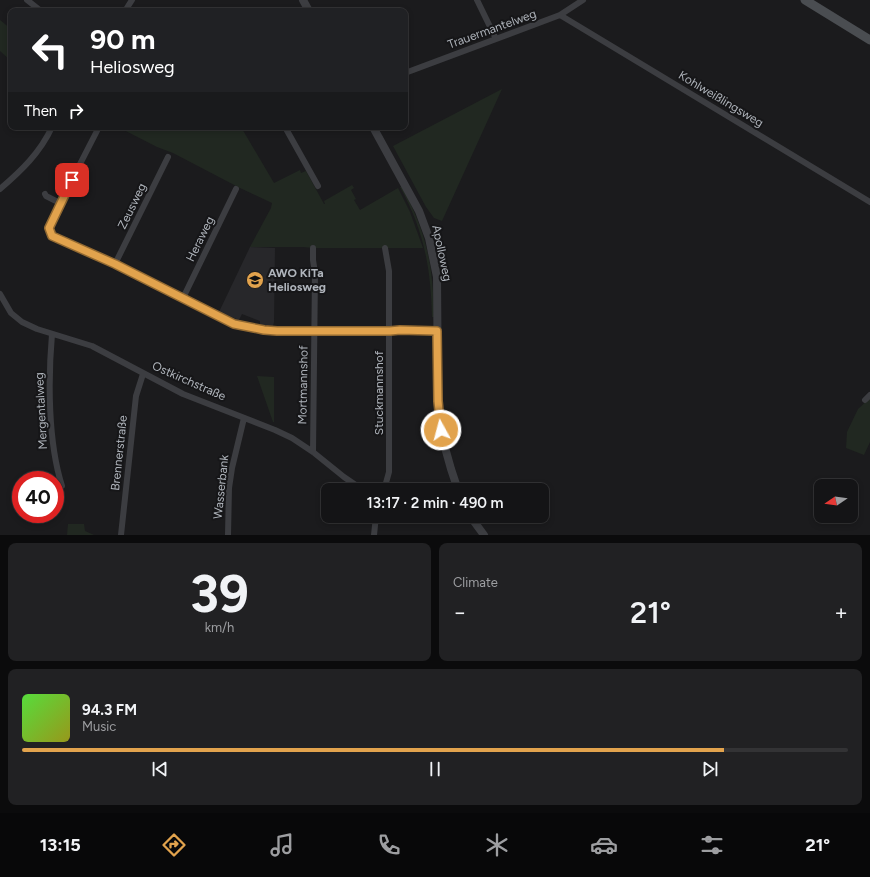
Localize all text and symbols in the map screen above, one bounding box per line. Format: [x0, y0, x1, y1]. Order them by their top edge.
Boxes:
street label: Trauermantelweg [446, 6, 538, 52]
text: 90 m [90, 22, 155, 56]
icon: left [24, 24, 76, 76]
text: Heliosweg [90, 56, 175, 78]
street label: Kohlweißlingsweg [676, 68, 766, 130]
icon: right [65, 100, 87, 122]
text: Then [24, 102, 57, 120]
pin [55, 163, 89, 197]
icon: arrive [61, 169, 83, 191]
street label: Zeusweg [115, 181, 149, 231]
street label: Heraweg [183, 214, 217, 264]
street label: Apolloweg [429, 224, 455, 282]
place label: AWO KiTa Heliosweg [268, 266, 326, 294]
school or university icon: AWO KiTa Heliosweg [245, 270, 265, 290]
street label: Mortmannshof [295, 345, 311, 425]
street label: Stuckmannshof [372, 350, 386, 435]
street label: Ostkirchstraße [150, 359, 228, 404]
street label: Mergentalweg [32, 372, 50, 450]
position arrow [420, 409, 462, 451]
street label: Brennerstraße [108, 414, 130, 491]
street label: Wasserbank [211, 454, 231, 520]
speed limit sign: 40 [12, 471, 64, 523]
north arrow [814, 479, 858, 523]
map controls [814, 479, 858, 523]
text: 13:17 · 2 min · 490 m [366, 494, 504, 512]
text: 39 [190, 563, 249, 625]
text: Climate [453, 575, 498, 590]
text: 21° [630, 594, 671, 631]
text: − [453, 599, 467, 626]
text: + [834, 599, 848, 626]
text: km/h [205, 620, 234, 635]
text: 94.3 FM [82, 701, 137, 719]
text: Music [82, 719, 116, 734]
icon: previous [149, 758, 171, 780]
icon: pause [424, 758, 446, 780]
icon: next [699, 758, 721, 780]
icon: directions [160, 831, 188, 859]
icon: music [268, 831, 296, 859]
icon: phone [375, 831, 403, 859]
icon: climate [483, 831, 511, 859]
icon: car [590, 831, 618, 859]
icon: filters [698, 831, 726, 859]
text: 13:15 [40, 834, 81, 856]
text: 21° [805, 834, 830, 856]

